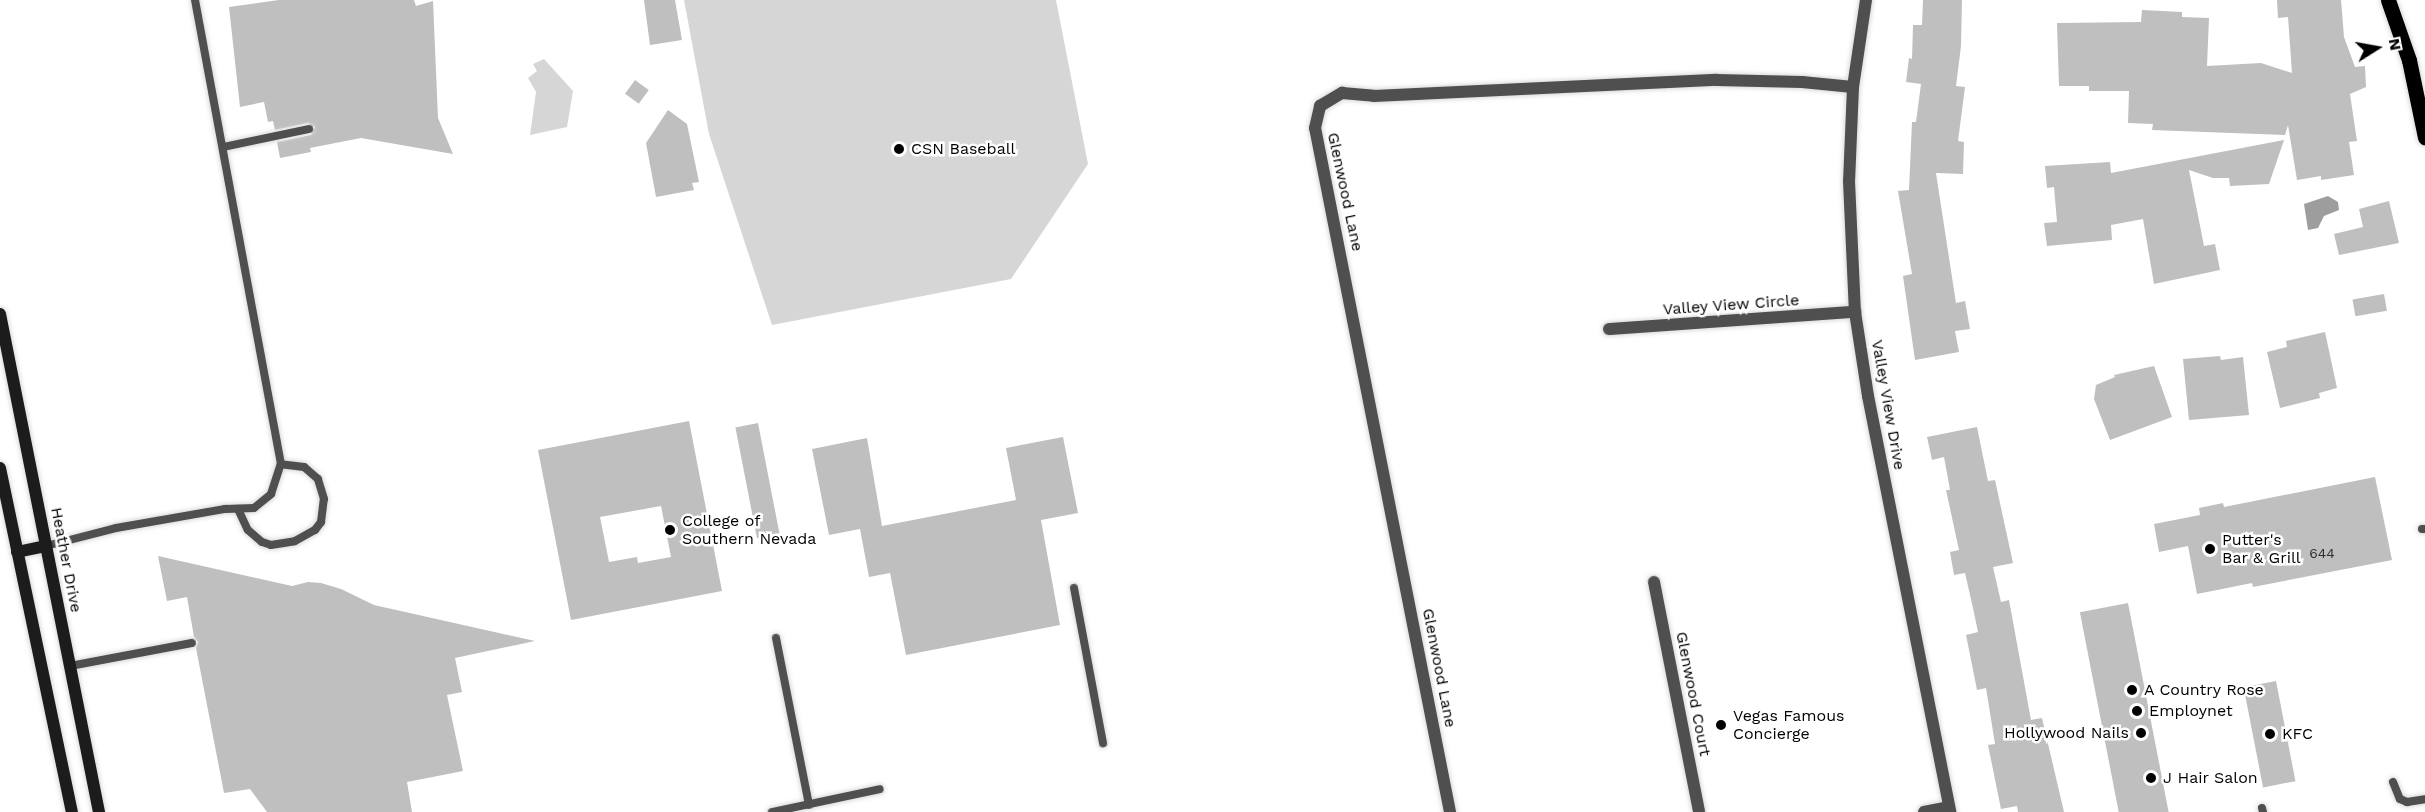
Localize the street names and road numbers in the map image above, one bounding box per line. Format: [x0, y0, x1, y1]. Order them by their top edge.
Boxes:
street label: Glenwood Lane [1323, 131, 1367, 253]
street label: Valley View Circle [1662, 291, 1800, 319]
street label: Valley View Drive [1867, 338, 1909, 472]
street label: Heather Drive [46, 506, 86, 614]
street label: Glenwood Lane [1418, 607, 1460, 729]
street label: Glenwood Court [1672, 630, 1714, 758]

